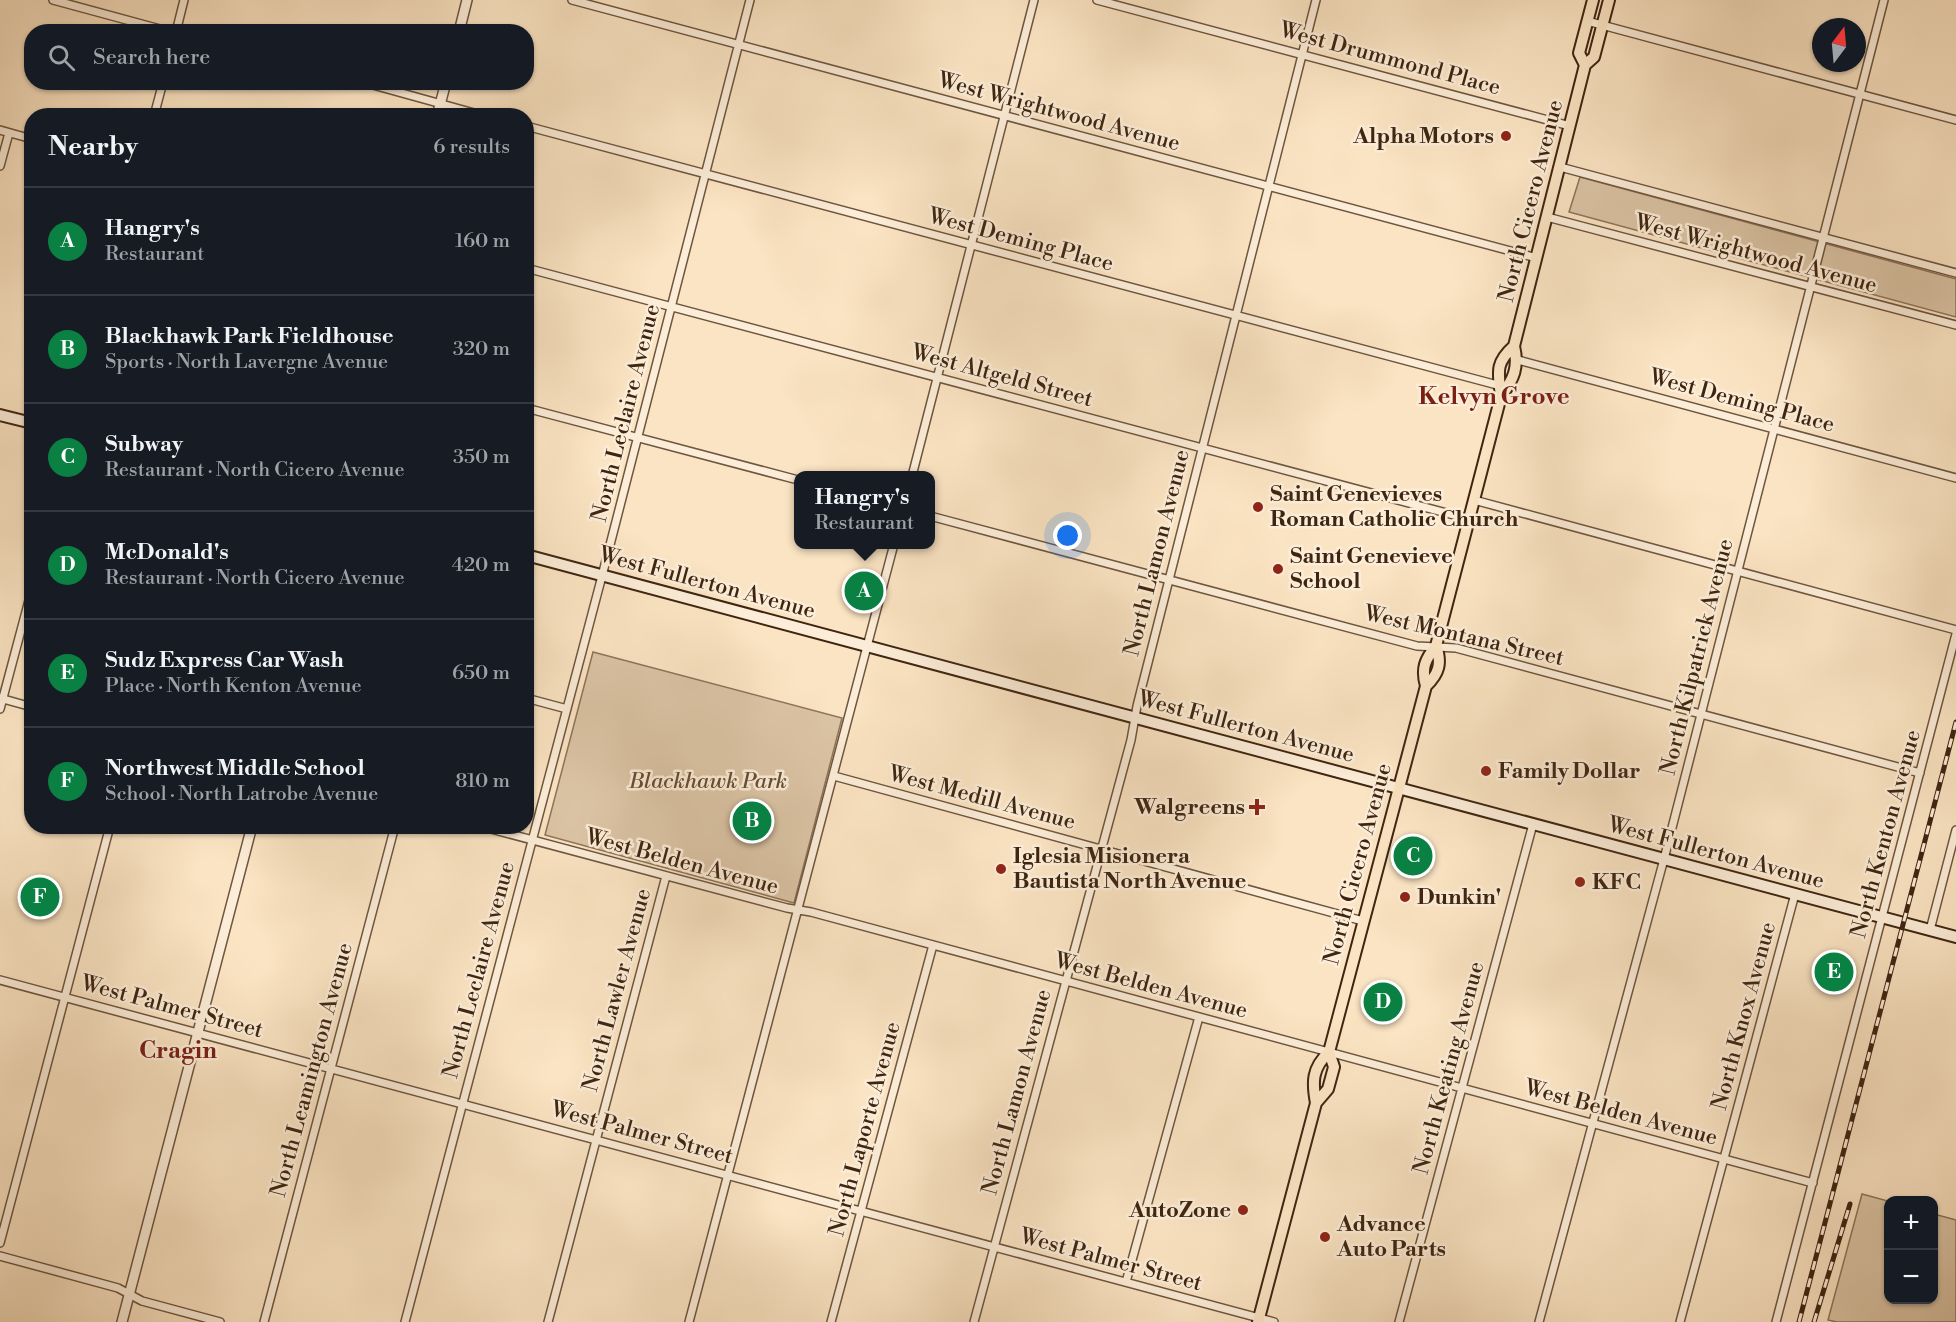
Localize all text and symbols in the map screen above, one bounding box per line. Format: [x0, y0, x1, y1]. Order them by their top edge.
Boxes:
street label: West Drummond Place [1276, 16, 1503, 101]
north arrow [1812, 18, 1866, 72]
search box [24, 24, 534, 90]
icon: search [45, 41, 78, 74]
text: Search here [93, 44, 210, 71]
street label: West Wrightwood Avenue [934, 66, 1183, 157]
street label: North Cicero Avenue [1493, 97, 1569, 305]
place label: Alpha Motors [1352, 123, 1494, 150]
marker: Alpha Motors [1499, 129, 1513, 143]
text: Nearby [48, 131, 138, 163]
text: 6 results [433, 135, 510, 160]
street label: West Deming Place [925, 202, 1116, 278]
street label: West Wrightwood Avenue [1631, 208, 1880, 299]
text: Hangry's [105, 215, 200, 242]
text: A [60, 229, 75, 254]
text: 160 m [455, 229, 510, 254]
text: Restaurant [105, 242, 204, 267]
street label: North Leclaire Avenue [586, 301, 666, 525]
text: Blackhawk Park Fieldhouse [105, 323, 394, 350]
text: B [60, 337, 75, 362]
text: 320 m [453, 337, 510, 362]
street label: West Altgeld Street [907, 339, 1096, 413]
text: Sports · North Lavergne Avenue [105, 350, 388, 375]
street label: West Deming Place [1646, 363, 1837, 439]
district label: Kelvyn Grove [1418, 382, 1570, 412]
text: Subway [105, 431, 183, 458]
text: C [60, 445, 75, 470]
text: 350 m [453, 445, 510, 470]
street label: North Lamon Avenue [1118, 447, 1196, 659]
text: Restaurant · North Cicero Avenue [105, 458, 405, 483]
popup [794, 471, 935, 549]
place label: Saint Genevieves Roman Catholic Church [1270, 481, 1519, 533]
text: Hangry's [815, 484, 910, 511]
marker: Saint Genevieves Roman Catholic Church [1251, 500, 1265, 514]
text: Restaurant [815, 511, 914, 536]
your location [1053, 521, 1082, 550]
street label: North Kilpatrick Avenue [1655, 536, 1739, 778]
text: McDonald's [105, 539, 229, 566]
street label: West Fullerton Avenue [595, 541, 818, 625]
place label: Saint Genevieve School [1290, 543, 1453, 595]
text: D [60, 553, 75, 578]
text: 420 m [452, 553, 510, 578]
marker: Saint Genevieve School [1271, 562, 1285, 576]
text: Restaurant · North Cicero Avenue [105, 566, 405, 591]
pin: A [844, 568, 884, 614]
street label: West Montana Street [1360, 600, 1567, 672]
text: Sudz Express Car Wash [105, 647, 344, 674]
text: E [61, 661, 74, 686]
text: 650 m [452, 661, 510, 686]
text: Place · North Kenton Avenue [105, 674, 361, 699]
street label: West Fullerton Avenue [1134, 685, 1357, 769]
street label: North Kenton Avenue [1845, 727, 1927, 941]
text: Northwest Middle School [105, 755, 365, 782]
place label: Family Dollar [1498, 758, 1640, 785]
street label: West Medill Avenue [885, 760, 1078, 836]
street label: North Cicero Avenue [1318, 760, 1398, 968]
marker: Family Dollar [1479, 764, 1493, 778]
park label: Blackhawk Park [628, 768, 787, 795]
text: F [60, 769, 75, 794]
text: 810 m [455, 769, 510, 794]
text: School · North Latrobe Avenue [105, 782, 378, 807]
place label: Walgreens [1133, 794, 1245, 821]
pin: B [732, 798, 771, 844]
marker: Walgreens [1250, 800, 1264, 814]
street label: West Fullerton Avenue [1604, 811, 1827, 895]
street label: West Belden Avenue [582, 823, 781, 901]
pin: C [1394, 834, 1432, 878]
place label: Iglesia Misionera Bautista North Avenue [1013, 843, 1247, 895]
street label: North Leclaire Avenue [437, 859, 521, 1081]
marker: Iglesia Misionera Bautista North Avenue [994, 862, 1008, 876]
place label: KFC [1592, 869, 1641, 896]
pin: F [20, 874, 60, 920]
marker: KFC [1573, 875, 1587, 889]
place label: Dunkin' [1417, 884, 1501, 911]
street label: North Lawler Avenue [577, 885, 657, 1095]
marker: Dunkin' [1398, 890, 1412, 904]
street label: North Knox Avenue [1706, 919, 1782, 1113]
street label: North Leamington Avenue [265, 940, 359, 1200]
street label: West Belden Avenue [1051, 947, 1250, 1025]
pin: E [1814, 950, 1854, 994]
street label: North Keating Avenue [1408, 959, 1490, 1177]
street label: West Palmer Street [77, 969, 266, 1044]
pin: D [1364, 980, 1402, 1024]
street label: North Lamon Avenue [977, 986, 1057, 1198]
street label: North Laporte Avenue [823, 1019, 907, 1239]
district label: Cragin [139, 1036, 217, 1066]
street label: West Belden Avenue [1521, 1074, 1720, 1152]
street label: West Palmer Street [547, 1095, 736, 1170]
map controls [1884, 1196, 1938, 1304]
button: + [1884, 1196, 1938, 1250]
place label: AutoZone [1128, 1197, 1231, 1224]
marker: AutoZone [1236, 1203, 1250, 1217]
place label: Advance Auto Parts [1336, 1211, 1446, 1263]
street label: West Palmer Street [1016, 1222, 1205, 1297]
marker: Advance Auto Parts [1318, 1230, 1332, 1244]
button: − [1884, 1250, 1938, 1304]

